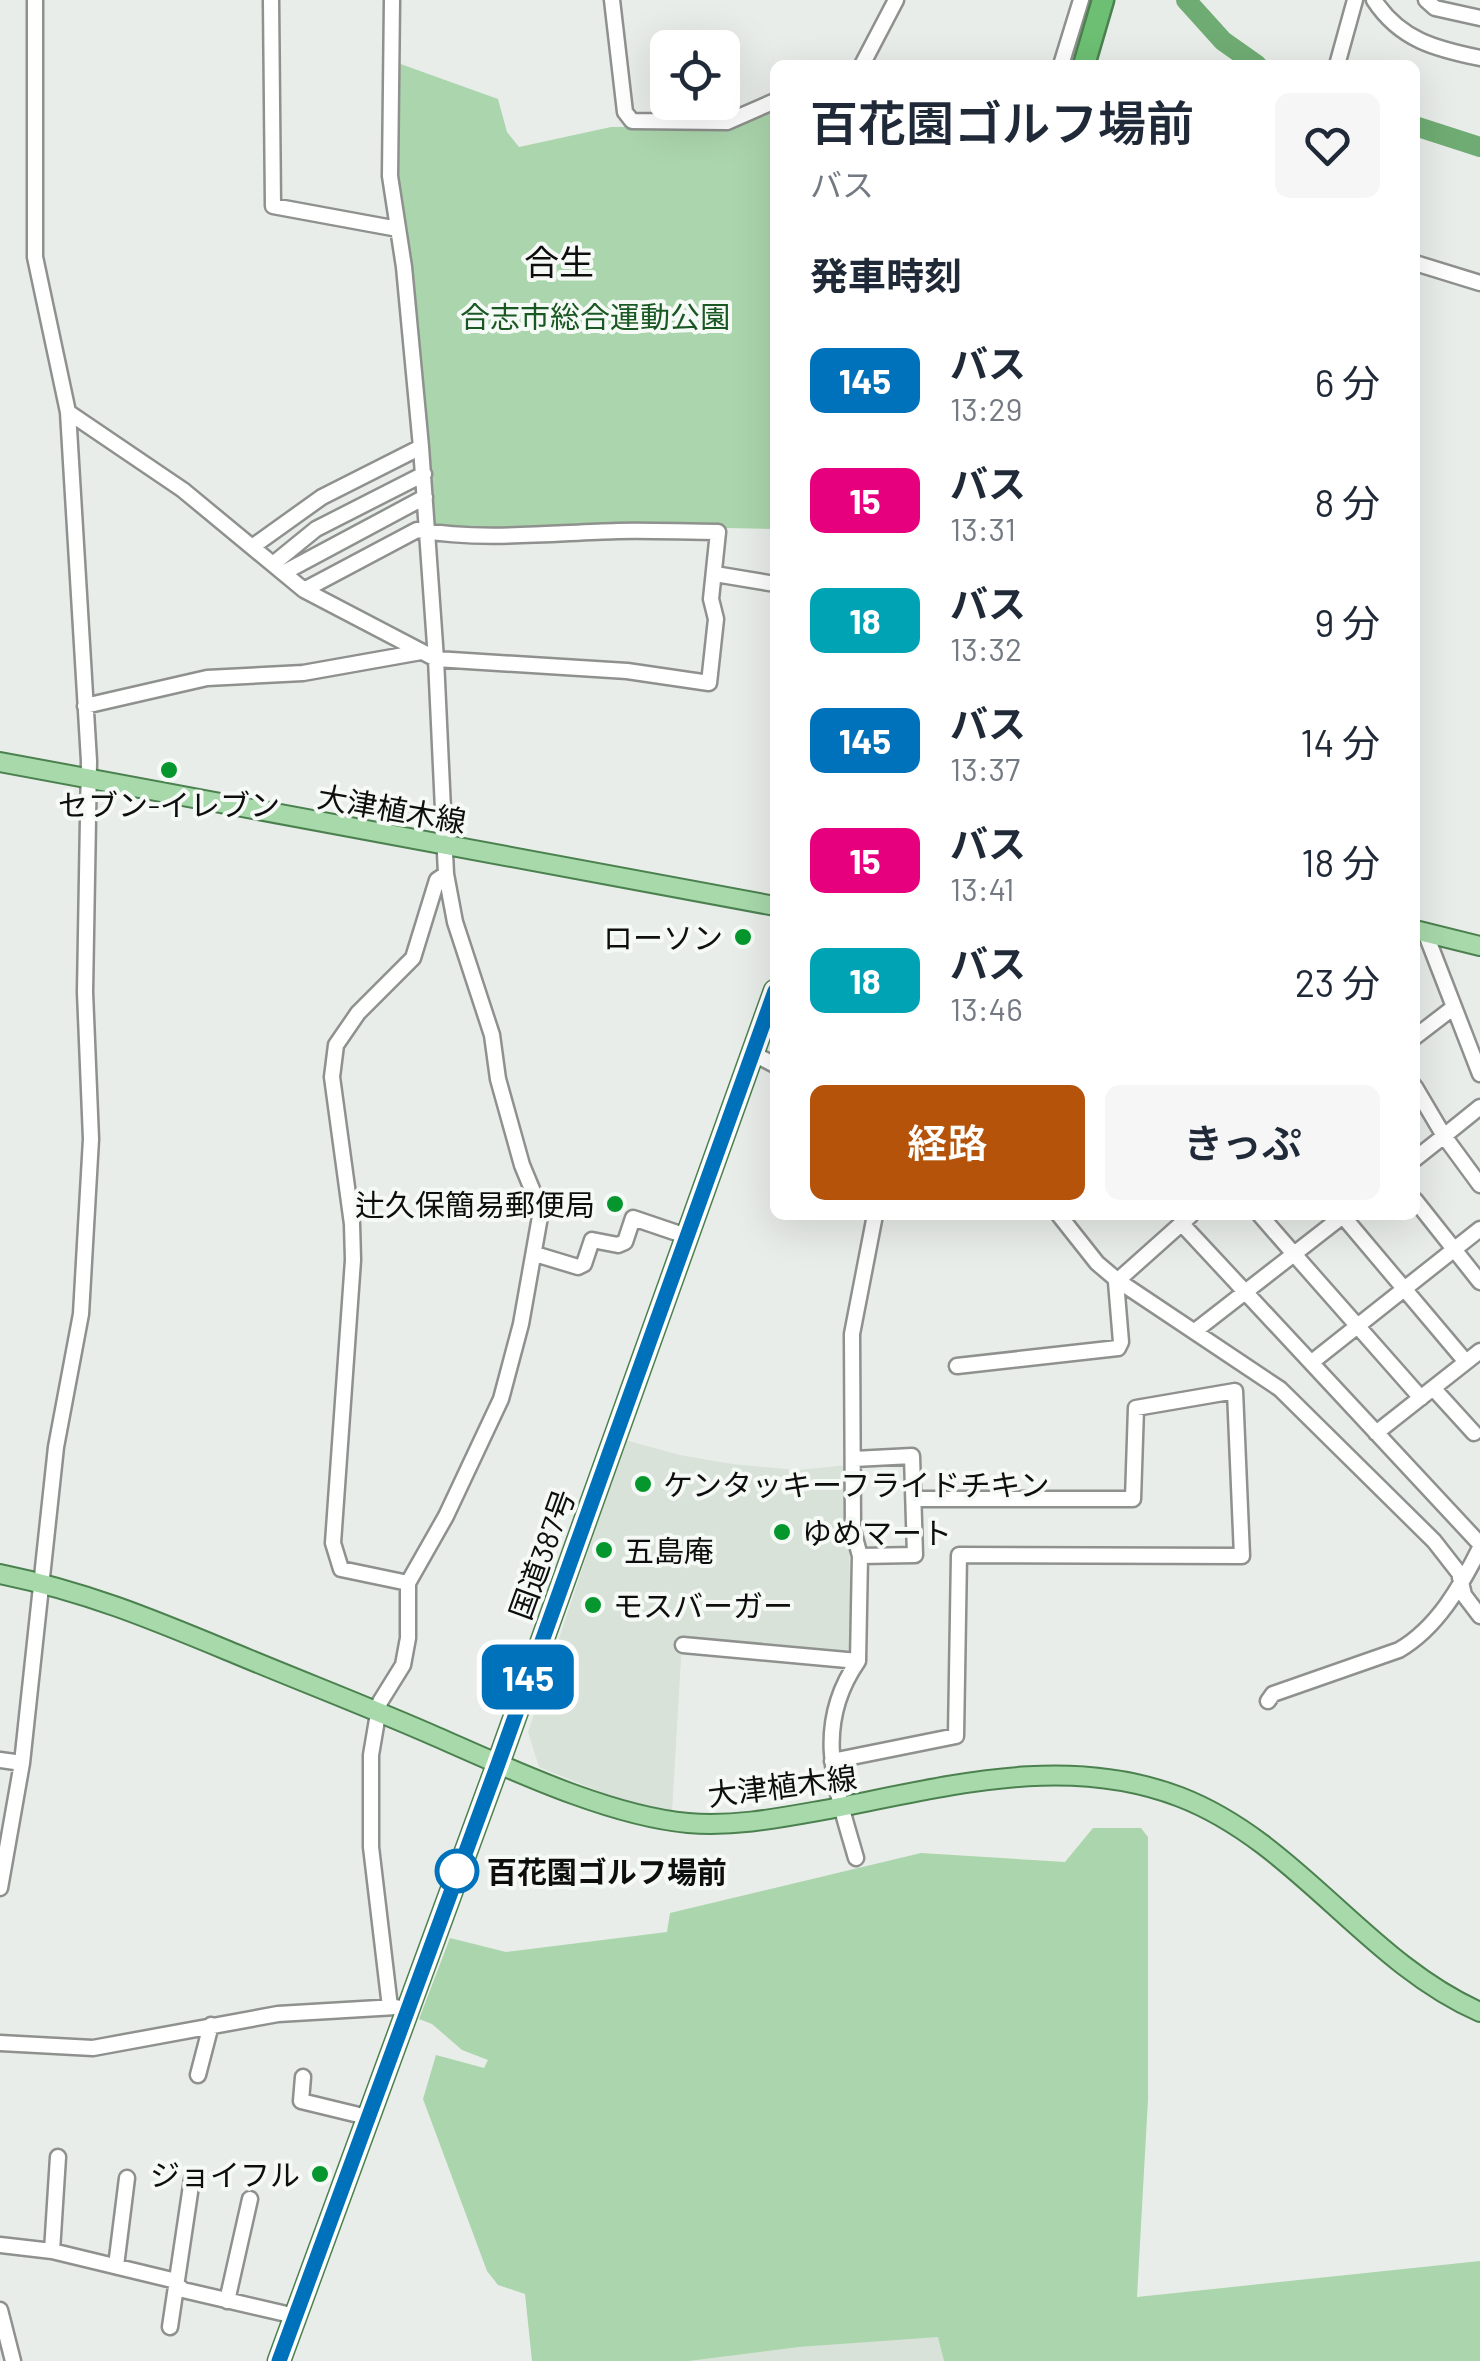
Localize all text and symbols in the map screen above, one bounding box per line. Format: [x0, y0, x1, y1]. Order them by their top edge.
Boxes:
map controls [650, 30, 740, 120]
button: locate [650, 30, 740, 120]
text: 百花園ゴルフ場前 [810, 93, 1194, 151]
button: heart [1275, 93, 1380, 198]
text: バス [810, 165, 874, 203]
district label: 合生 [524, 240, 594, 282]
text: 発車時刻 [810, 252, 962, 298]
park label: 合志市総合運動公園 [460, 298, 730, 334]
text: バス [950, 340, 1026, 386]
text: 145 [839, 359, 891, 401]
text: 6 分 [1315, 359, 1380, 405]
text: 13:29 [950, 389, 1022, 427]
text: バス [950, 460, 1026, 506]
text: 15 [849, 479, 881, 521]
text: 8 分 [1315, 479, 1380, 525]
text: 13:31 [950, 509, 1016, 547]
text: バス [950, 580, 1026, 626]
text: 18 [849, 599, 881, 641]
text: 9 分 [1315, 599, 1380, 645]
text: 13:32 [950, 629, 1022, 667]
text: バス [950, 700, 1026, 746]
text: 145 [839, 719, 891, 761]
text: 14 分 [1300, 719, 1380, 765]
text: 13:37 [950, 749, 1020, 787]
marker: セブン-イレブン [158, 759, 180, 781]
street label: 大津植木線 [315, 777, 469, 839]
place label: セブン-イレブン [58, 786, 280, 822]
text: バス [950, 820, 1026, 866]
text: 15 [849, 839, 881, 881]
text: 18 分 [1301, 839, 1380, 885]
text: 13:41 [950, 869, 1014, 907]
place label: ローソン [603, 919, 723, 955]
marker: ローソン [732, 926, 754, 948]
text: バス [950, 940, 1026, 986]
text: 18 [849, 959, 881, 1001]
text: 23 分 [1295, 959, 1380, 1005]
text: 13:46 [950, 989, 1023, 1027]
button: 経路 [810, 1085, 1085, 1200]
button: きっぷ [1105, 1085, 1380, 1200]
place label: 辻久保簡易郵便局 [355, 1186, 595, 1222]
marker: 辻久保簡易郵便局 [604, 1193, 626, 1215]
place label: ケンタッキーフライドチキン [663, 1466, 1049, 1502]
marker: ケンタッキーフライドチキン [632, 1473, 654, 1495]
street label: 国道387号 [501, 1484, 581, 1624]
place label: ゆめマート [802, 1514, 952, 1550]
marker: ゆめマート [771, 1521, 793, 1543]
place label: 五島庵 [624, 1532, 714, 1568]
marker: 五島庵 [593, 1539, 615, 1561]
place label: モスバーガー [613, 1587, 793, 1623]
marker: モスバーガー [582, 1594, 604, 1616]
line badge: 145 [470, 1644, 586, 1710]
text: 145 [502, 1656, 554, 1698]
street label: 大津植木線 [705, 1758, 859, 1812]
marker: 百花園ゴルフ場前 [436, 1850, 478, 1892]
place label: 百花園ゴルフ場前 [487, 1853, 727, 1889]
place label: ジョイフル [150, 2156, 300, 2192]
marker: ジョイフル [309, 2163, 331, 2185]

